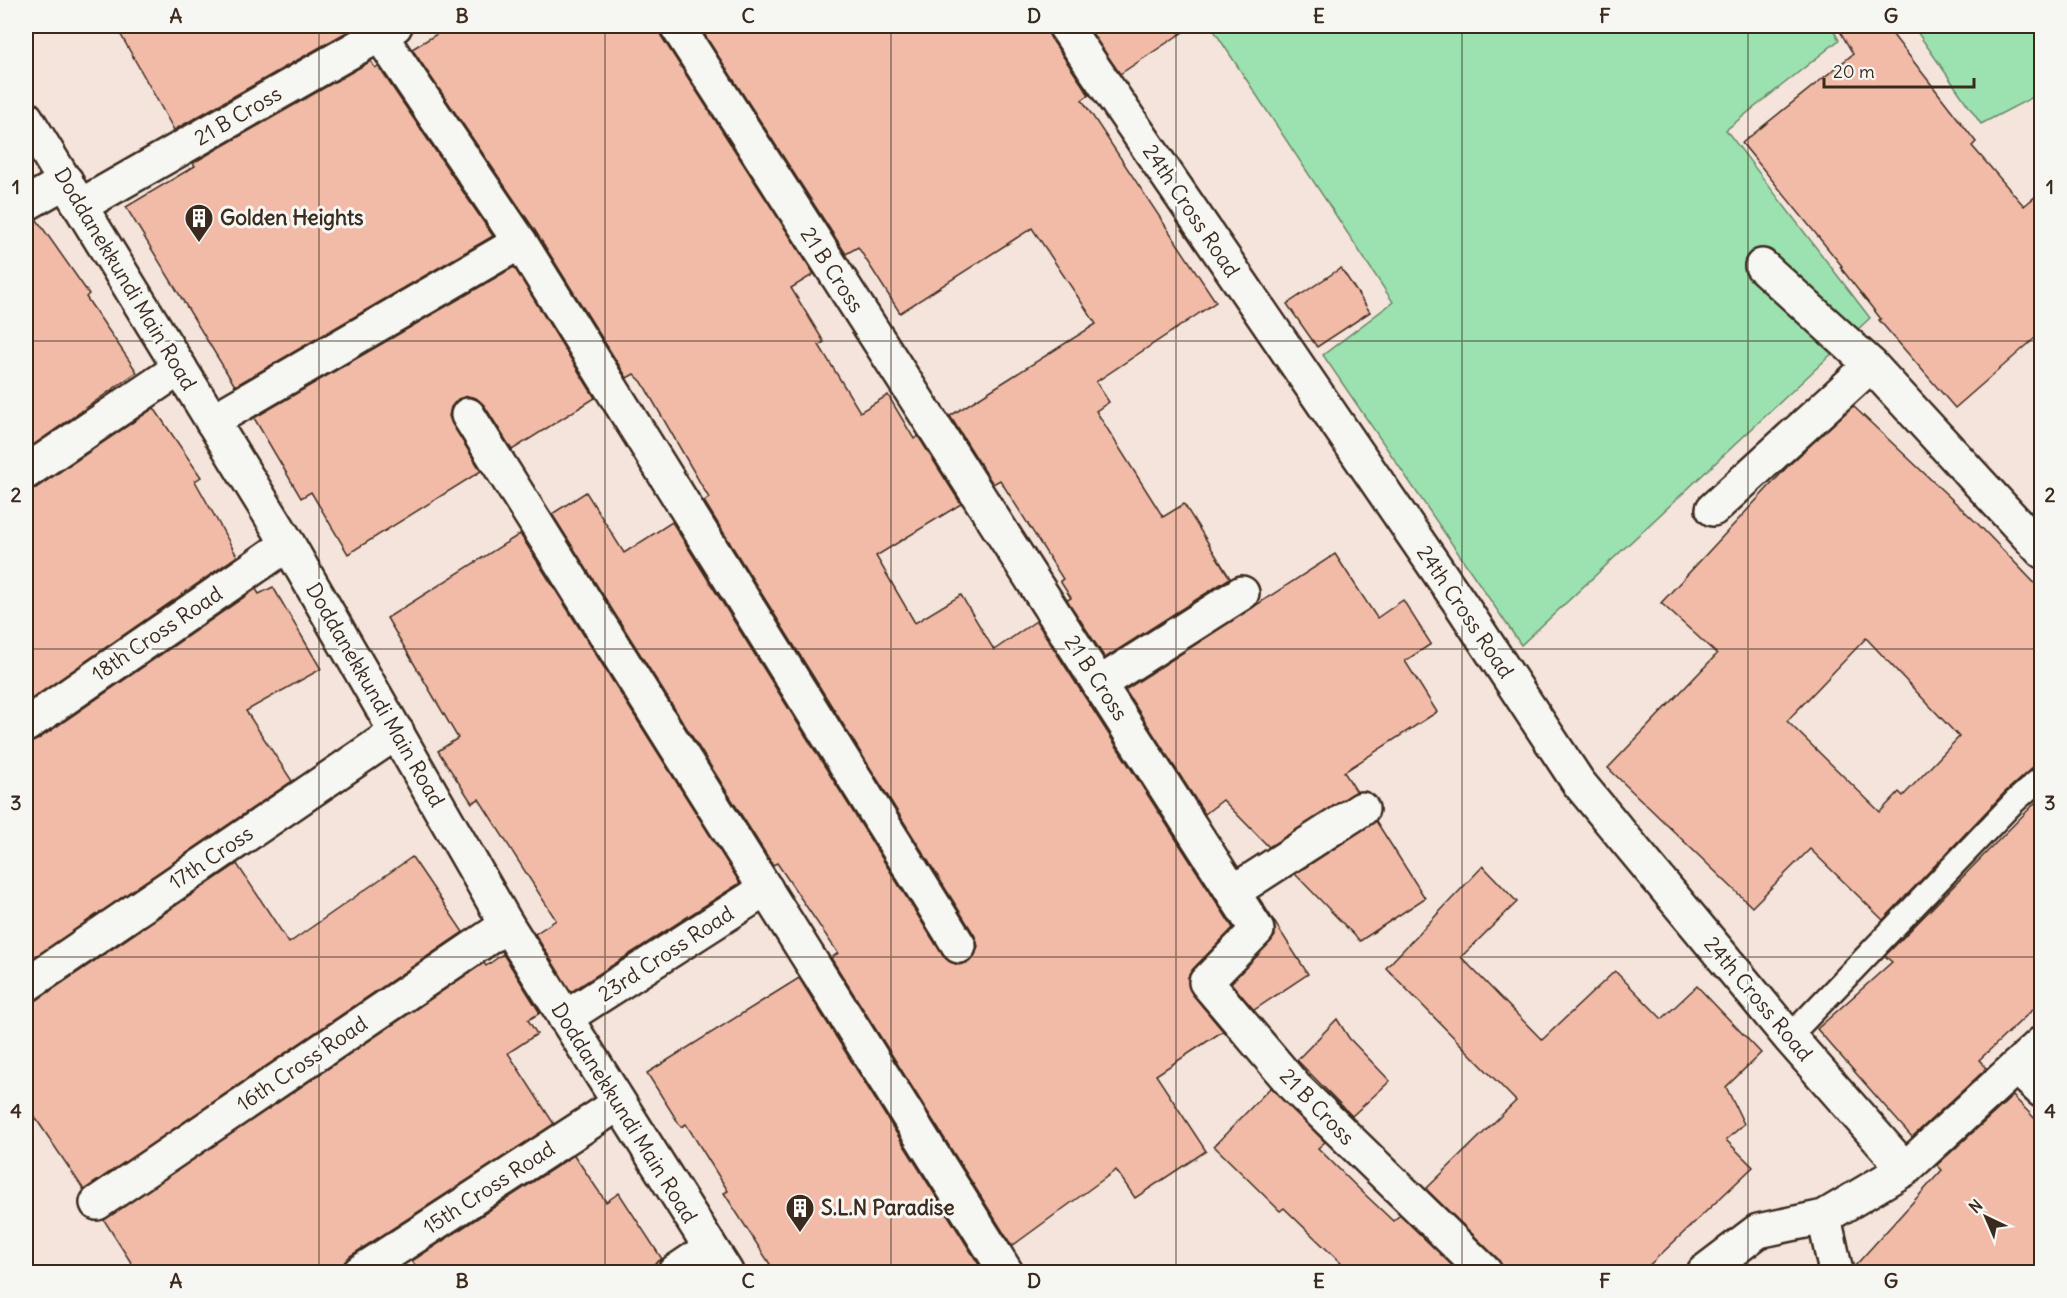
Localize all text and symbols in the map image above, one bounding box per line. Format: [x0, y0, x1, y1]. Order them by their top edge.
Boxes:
text: A [170, 3, 183, 28]
text: B [455, 3, 469, 28]
text: C [741, 3, 755, 28]
text: D [1027, 3, 1041, 28]
text: E [1313, 3, 1325, 28]
text: F [1599, 3, 1611, 28]
text: G [1884, 3, 1898, 28]
scale bar [1824, 51, 1974, 89]
text: 20 m [1833, 60, 1875, 83]
street label: 21 B Cross [189, 80, 286, 151]
street label: 24th Cross Road [1137, 139, 1246, 282]
street label: Doddanekkundi Main Road [48, 163, 203, 395]
text: 1 [12, 174, 20, 199]
text: 1 [2046, 174, 2054, 199]
building icon: Golden Heights [183, 202, 215, 244]
place label: Golden Heights [220, 204, 364, 231]
street label: 21 B Cross [795, 222, 870, 318]
text: 2 [11, 482, 22, 507]
text: 2 [2045, 482, 2056, 507]
street label: 24th Cross Road [1411, 540, 1520, 683]
street label: Doddanekkundi Main Road [300, 578, 451, 812]
street label: 18th Cross Road [86, 580, 227, 687]
street label: 21 B Cross [1059, 630, 1134, 726]
text: 3 [10, 790, 22, 815]
text: 3 [2044, 790, 2056, 815]
street label: 17th Cross [163, 820, 258, 896]
street label: 23rd Cross Road [593, 900, 739, 1007]
street label: 24th Cross Road [1698, 931, 1818, 1067]
street label: Doddanekkundi Main Road [545, 998, 703, 1228]
street label: 16th Cross Road [231, 1010, 372, 1117]
street label: 21 B Cross [1274, 1063, 1361, 1151]
text: 4 [10, 1098, 22, 1123]
text: 4 [2044, 1098, 2056, 1123]
street label: 15th Cross Road [418, 1135, 560, 1240]
north arrow [1956, 1187, 2016, 1247]
building icon: S.L.N Paradise [784, 1192, 816, 1234]
place label: S.L.N Paradise [821, 1194, 955, 1221]
text: N [1965, 1195, 1987, 1217]
text: A [170, 1268, 183, 1293]
text: B [455, 1268, 469, 1293]
text: C [741, 1268, 755, 1293]
text: D [1027, 1268, 1041, 1293]
text: E [1313, 1268, 1325, 1293]
text: F [1599, 1268, 1611, 1293]
text: G [1884, 1268, 1898, 1293]

